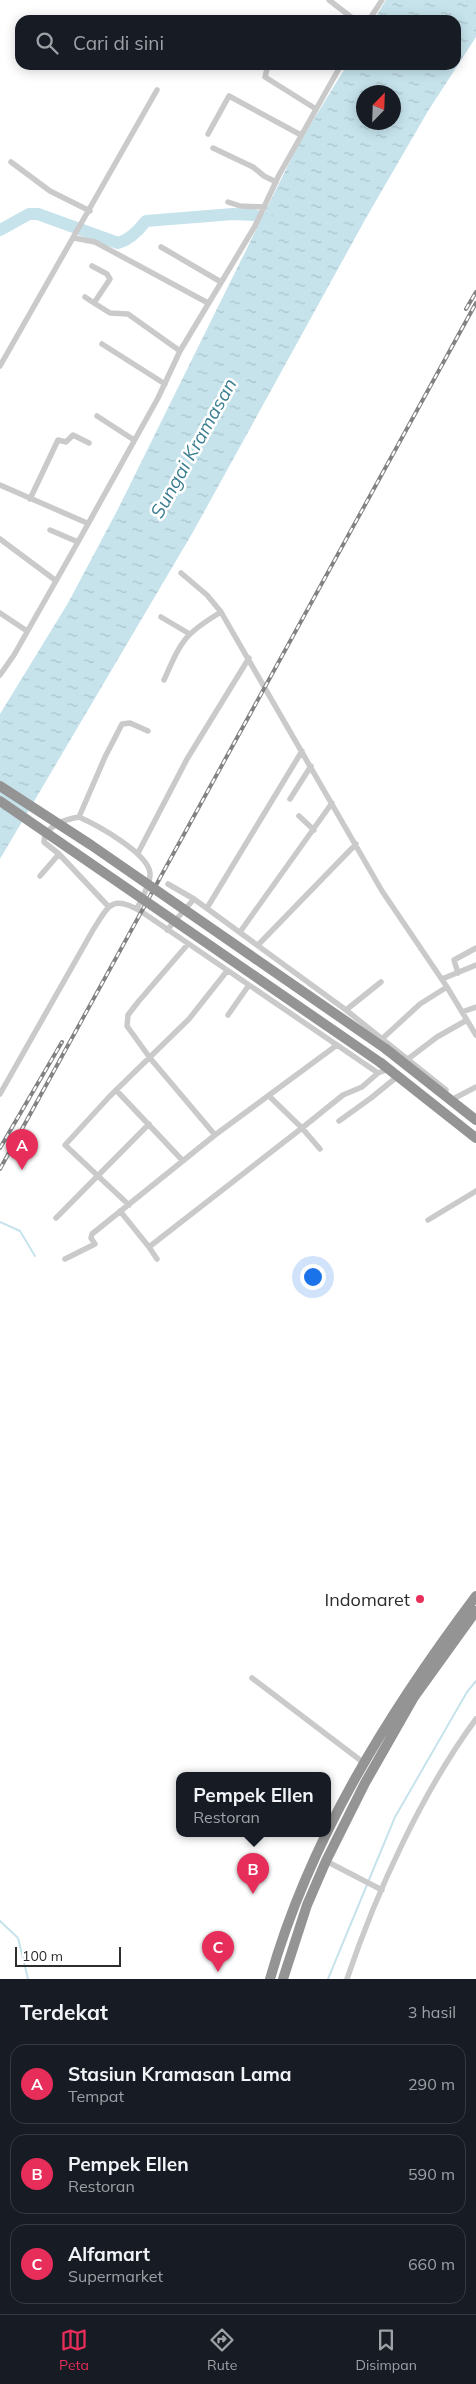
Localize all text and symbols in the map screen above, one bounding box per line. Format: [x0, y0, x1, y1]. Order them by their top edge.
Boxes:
search box [15, 15, 461, 70]
icon: search [33, 29, 61, 57]
text: Cari di sini [73, 31, 164, 55]
north arrow [356, 85, 401, 130]
water label: Sungai Kramasan [145, 374, 241, 522]
pin: A [6, 1129, 38, 1170]
your location [300, 1264, 326, 1290]
place label: Indomaret [325, 1588, 410, 1611]
marker: Indomaret [414, 1593, 426, 1605]
popup [176, 1772, 331, 1837]
text: Pempek Ellen [193, 1783, 314, 1807]
text: Restoran [193, 1807, 260, 1827]
pin: B [237, 1853, 269, 1894]
pin: C [202, 1931, 234, 1972]
scale bar [15, 1944, 121, 1967]
text: 100 m [22, 1947, 63, 1965]
text: Terdekat [20, 1999, 108, 2025]
text: 3 hasil [408, 2002, 456, 2022]
text: Stasiun Kramasan Lama [68, 2062, 292, 2086]
text: A [31, 2074, 43, 2094]
text: 290 m [408, 2074, 455, 2094]
text: Tempat [68, 2086, 124, 2106]
text: Pempek Ellen [68, 2152, 189, 2176]
text: B [31, 2164, 43, 2184]
text: 590 m [408, 2164, 455, 2184]
text: Restoran [68, 2176, 135, 2196]
text: Alfamart [68, 2242, 150, 2266]
text: C [32, 2254, 42, 2274]
text: 660 m [408, 2254, 455, 2274]
text: Supermarket [68, 2266, 163, 2286]
tab: Peta [59, 2326, 89, 2374]
tab: Rute [207, 2326, 237, 2374]
tab: Disimpan [355, 2326, 417, 2374]

